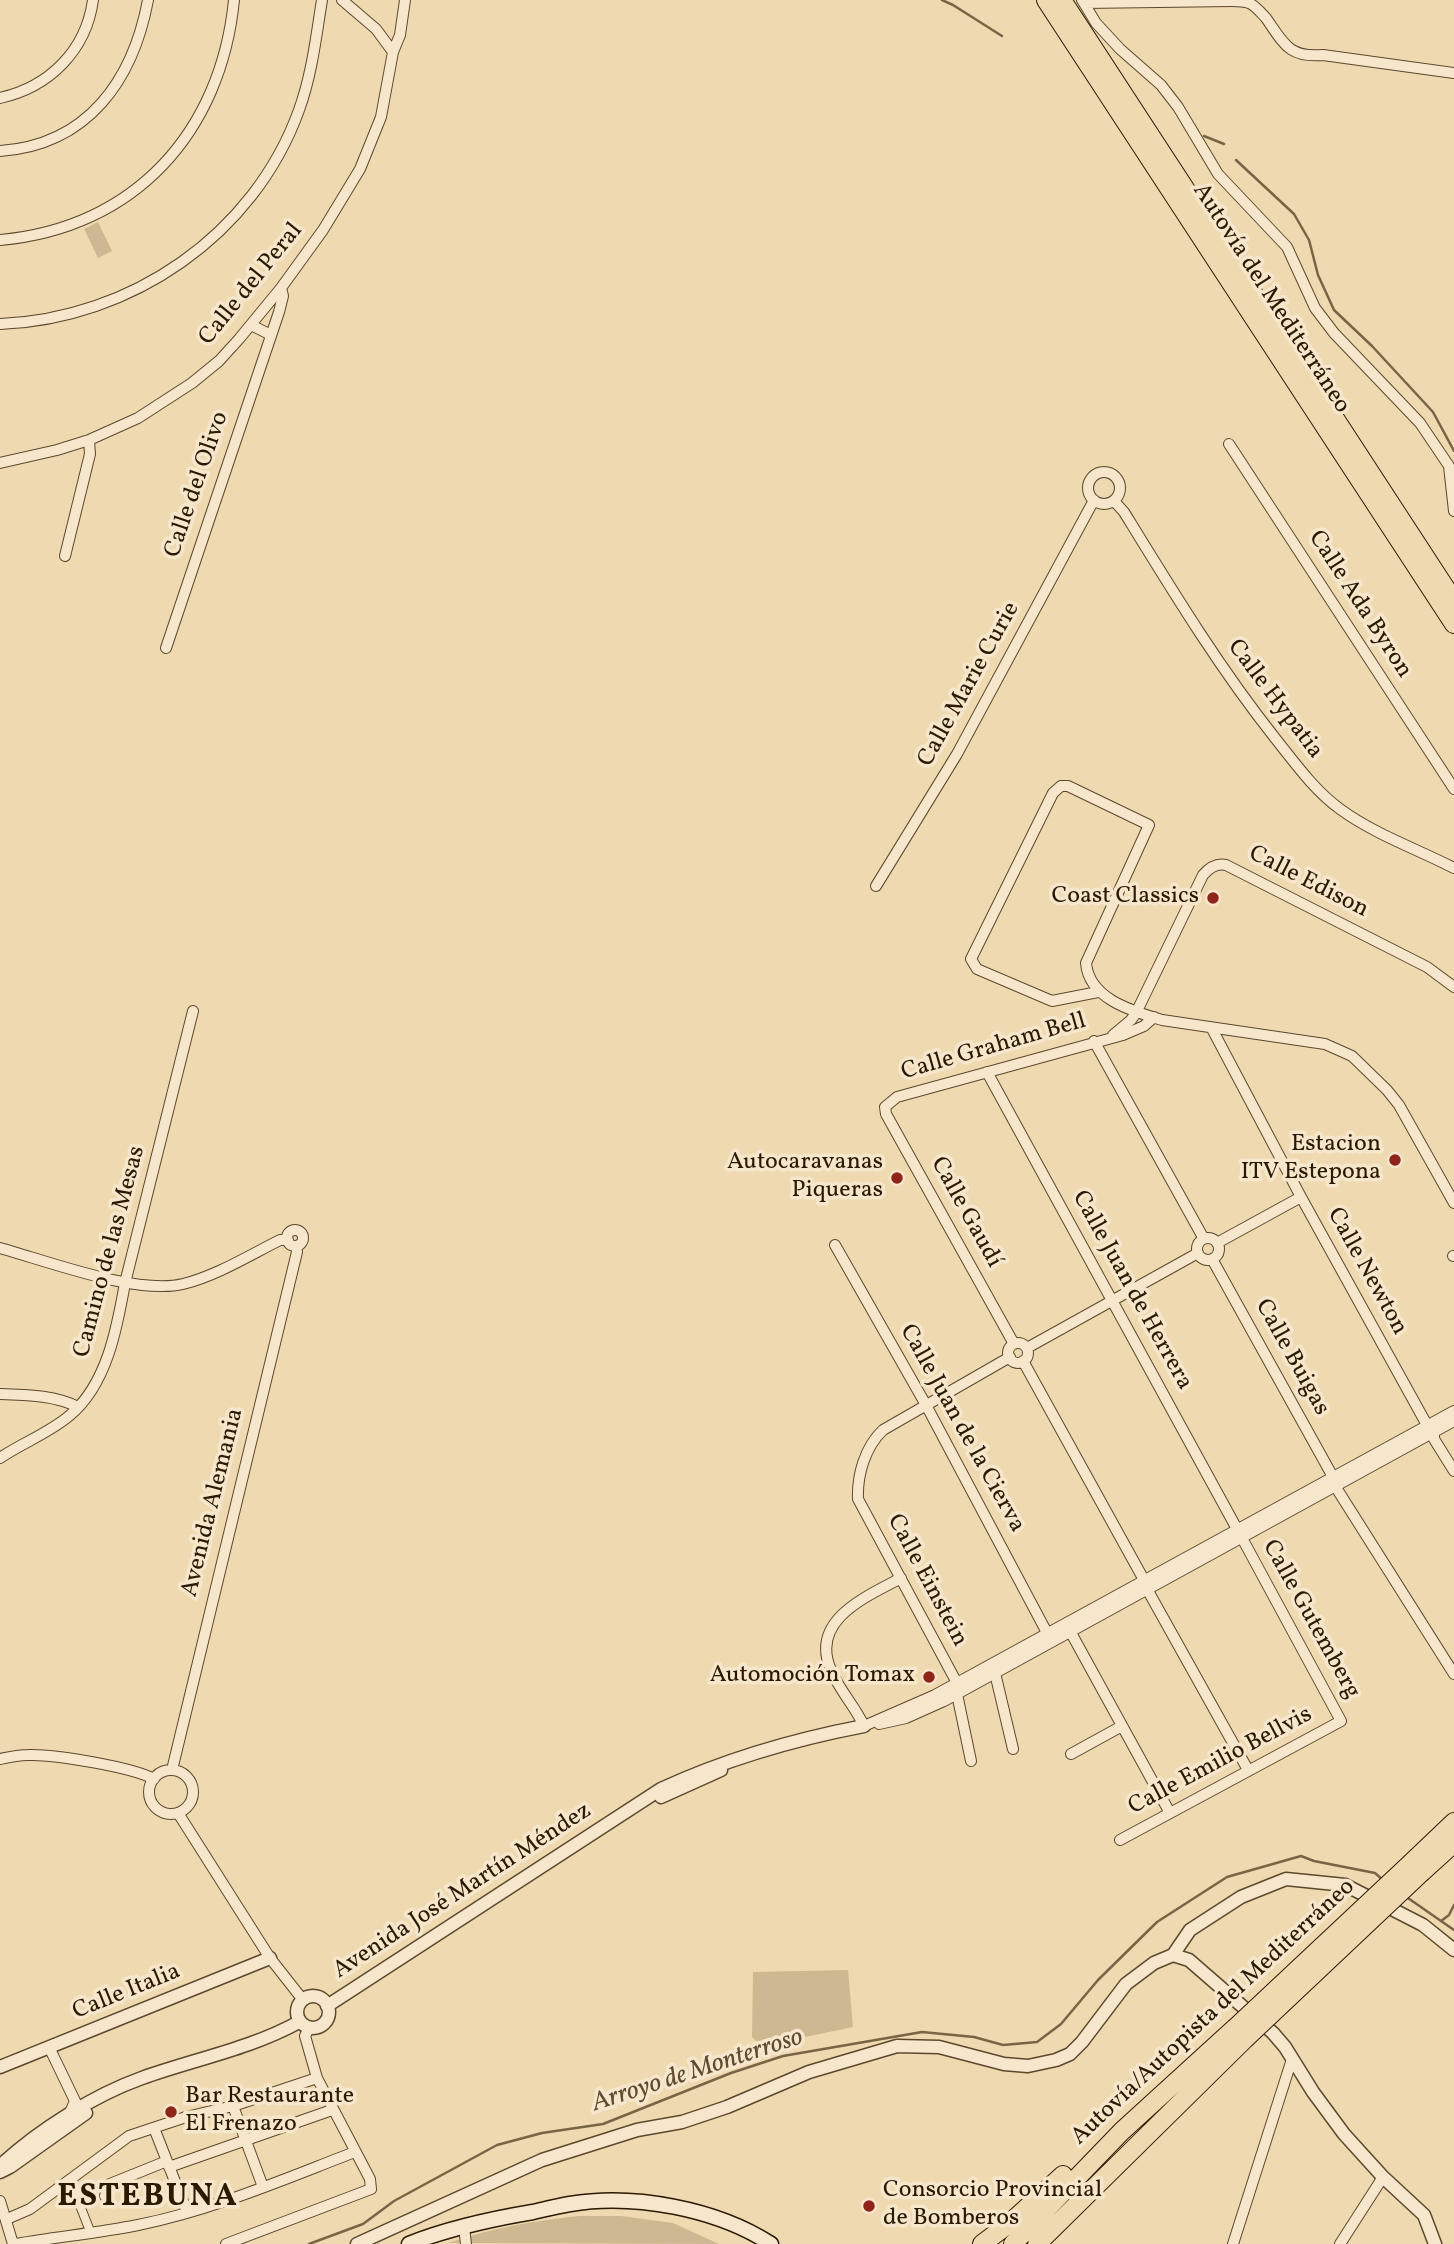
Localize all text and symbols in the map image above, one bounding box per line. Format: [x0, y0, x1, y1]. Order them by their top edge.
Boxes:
street label: Autovía del Mediterráneo [1185, 179, 1355, 419]
street label: Calle del Peral [194, 218, 310, 352]
street label: Calle del Olivo [160, 408, 236, 562]
street label: Calle Ada Byron [1301, 526, 1417, 684]
street label: Calle Marie Curie [913, 598, 1027, 772]
street label: Calle Hypatia [1220, 635, 1328, 765]
street label: Calle Edison [1243, 841, 1373, 925]
place label: Coast Classics [1052, 884, 1199, 912]
marker: Coast Classics [1205, 890, 1221, 906]
street label: Calle Graham Bell [898, 1008, 1090, 1088]
place label: Estacion ITV Estepona [1241, 1132, 1381, 1188]
street label: Camino de las Mesas [69, 1143, 153, 1361]
place label: Autocaravanas Piqueras [727, 1150, 883, 1206]
marker: Estacion ITV Estepona [1387, 1152, 1403, 1168]
street label: Calle Gaudí [923, 1153, 1007, 1273]
marker: Autocaravanas Piqueras [889, 1170, 905, 1186]
street label: Calle Juan de Herrera [1064, 1186, 1198, 1396]
street label: Calle Newton [1319, 1203, 1413, 1341]
street label: Calle Buigas [1247, 1295, 1335, 1421]
street label: Calle Juan de la Cierva [892, 1320, 1030, 1538]
street label: Avenida Alemania [177, 1406, 251, 1600]
street label: Calle Einstein [879, 1510, 973, 1652]
street label: Calle Gutemberg [1255, 1536, 1365, 1704]
place label: Automoción Tomax [710, 1663, 915, 1691]
marker: Automoción Tomax [921, 1669, 937, 1685]
street label: Calle Emilio Bellvis [1124, 1701, 1318, 1823]
street label: Avenida José Martín Méndez [329, 1798, 597, 1986]
street label: Autovía/Autopista del Mediterráneo [1066, 1874, 1362, 2152]
street label: Calle Italia [69, 1958, 185, 2028]
water label: Arroyo de Monterroso [589, 2023, 807, 2121]
place label: Bar Restaurante El Frenazo [185, 2084, 354, 2140]
marker: Bar Restaurante El Frenazo [163, 2104, 179, 2120]
place label: Consorcio Provincial de Bomberos [883, 2178, 1102, 2234]
district label: ESTEBUNA [58, 2180, 238, 2218]
marker: Consorcio Provincial de Bomberos [861, 2198, 877, 2214]

